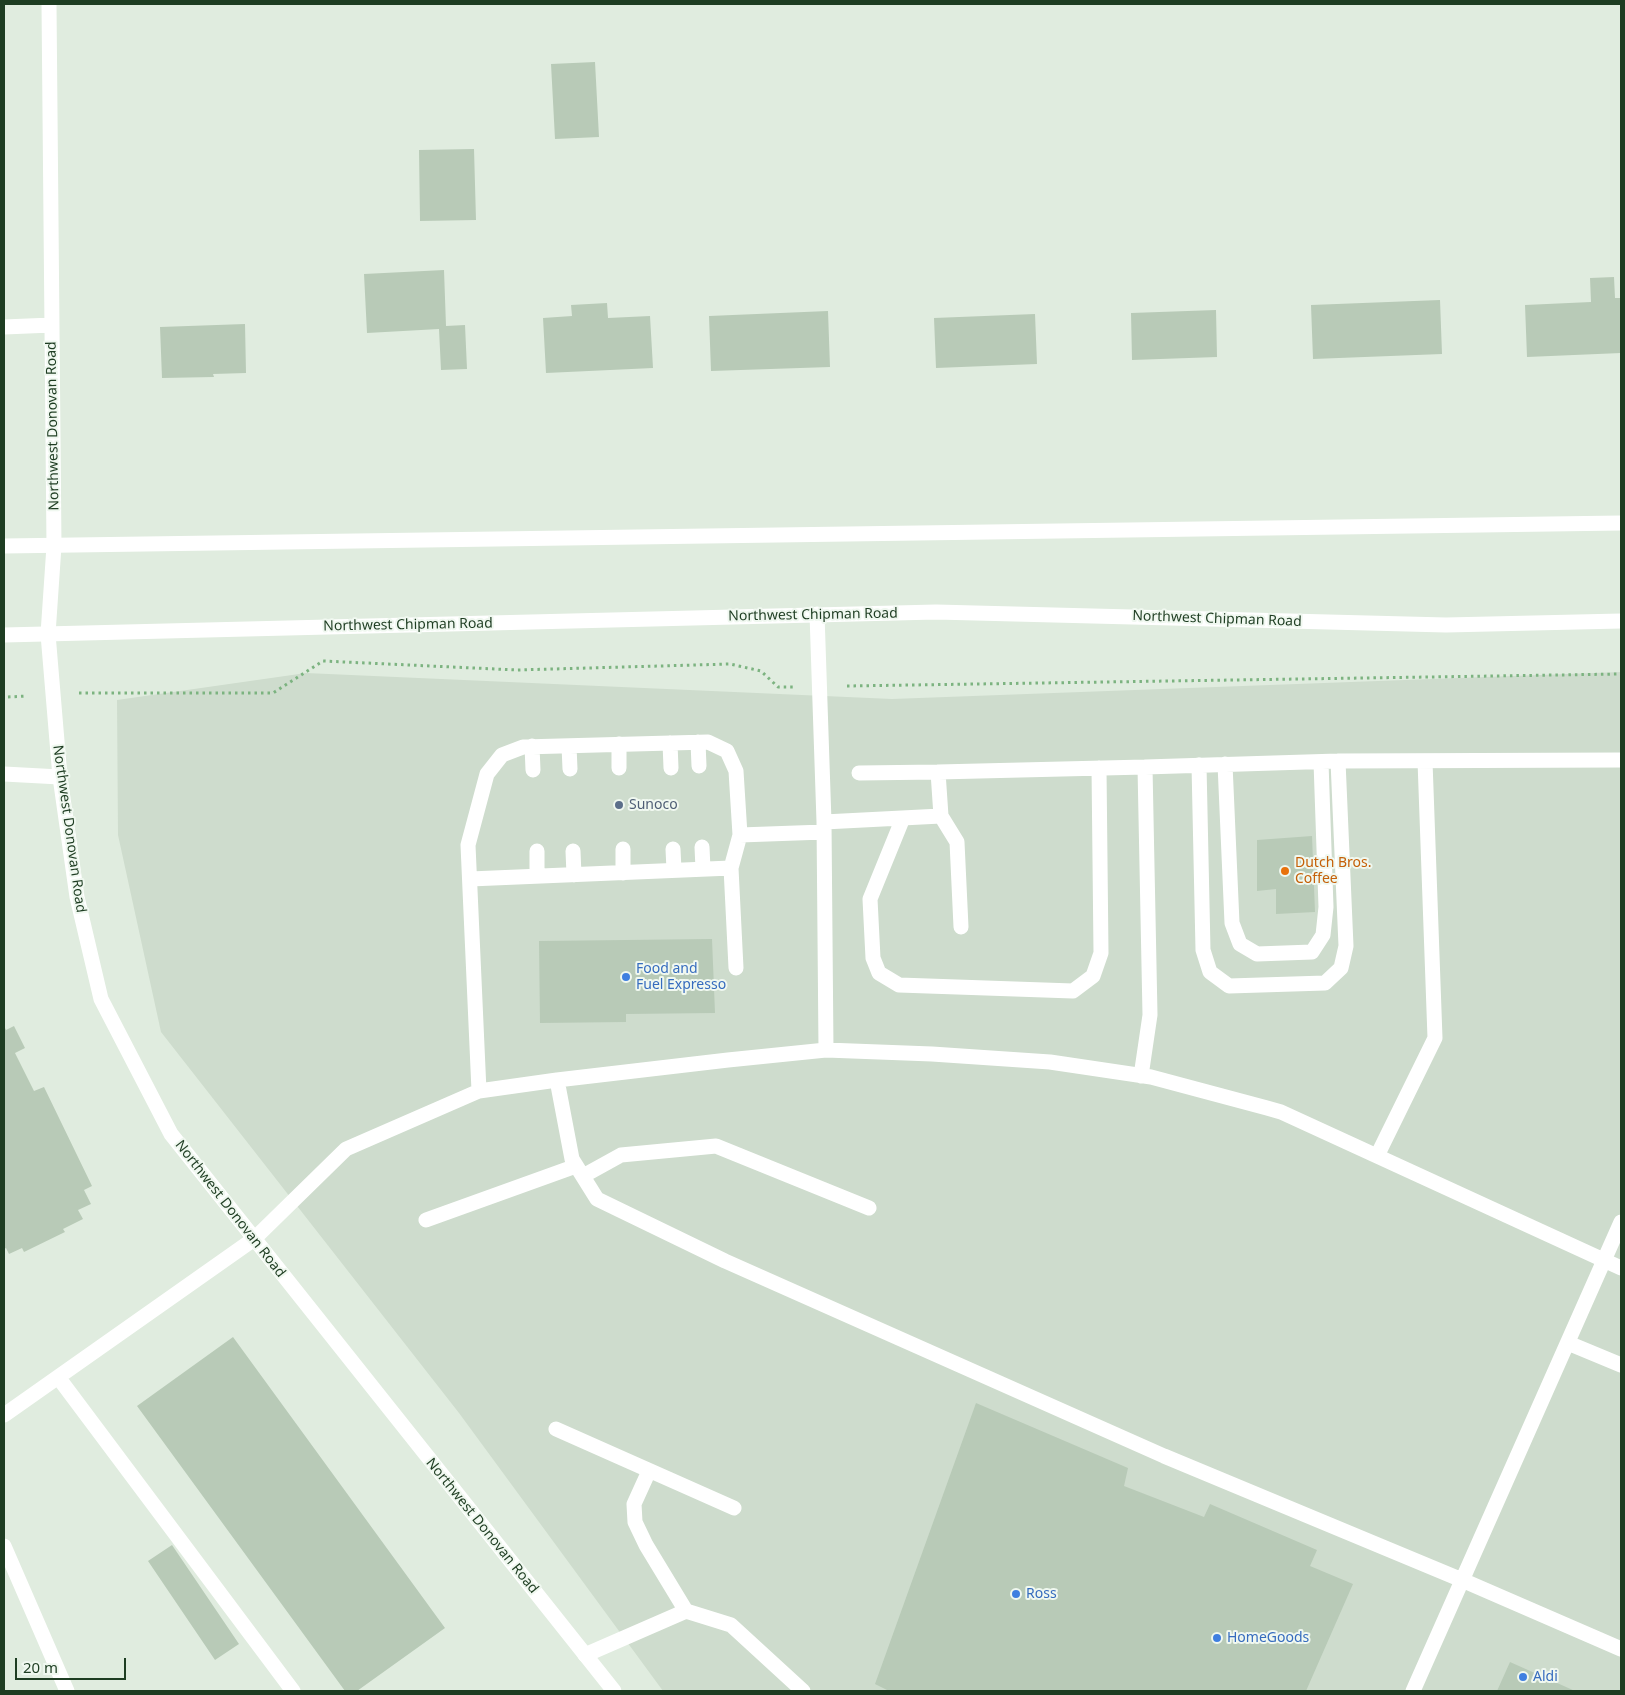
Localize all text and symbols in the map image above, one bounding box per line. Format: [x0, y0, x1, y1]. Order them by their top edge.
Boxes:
street label: Northwest Donovan Road [43, 341, 63, 511]
street label: Northwest Chipman Road [728, 605, 898, 625]
street label: Northwest Chipman Road [1132, 608, 1302, 630]
street label: Northwest Chipman Road [323, 615, 493, 635]
street label: Northwest Donovan Road [49, 744, 89, 914]
place label: Sunoco [629, 797, 678, 813]
marker: Sunoco [613, 799, 625, 811]
place label: Dutch Bros. Coffee [1295, 855, 1371, 888]
marker: Dutch Bros. Coffee [1279, 865, 1291, 877]
place label: Food and Fuel Expresso [636, 961, 726, 994]
marker: Food and Fuel Expresso [620, 971, 632, 983]
street label: Northwest Donovan Road [171, 1137, 289, 1281]
street label: Northwest Donovan Road [422, 1455, 542, 1597]
place label: Ross [1026, 1586, 1057, 1602]
marker: Ross [1010, 1588, 1022, 1600]
place label: HomeGoods [1227, 1630, 1309, 1646]
marker: HomeGoods [1211, 1632, 1223, 1644]
scale bar [18, 1648, 129, 1680]
text: 20 m [23, 1657, 58, 1677]
place label: Aldi [1533, 1669, 1558, 1685]
marker: Aldi [1517, 1671, 1529, 1683]

